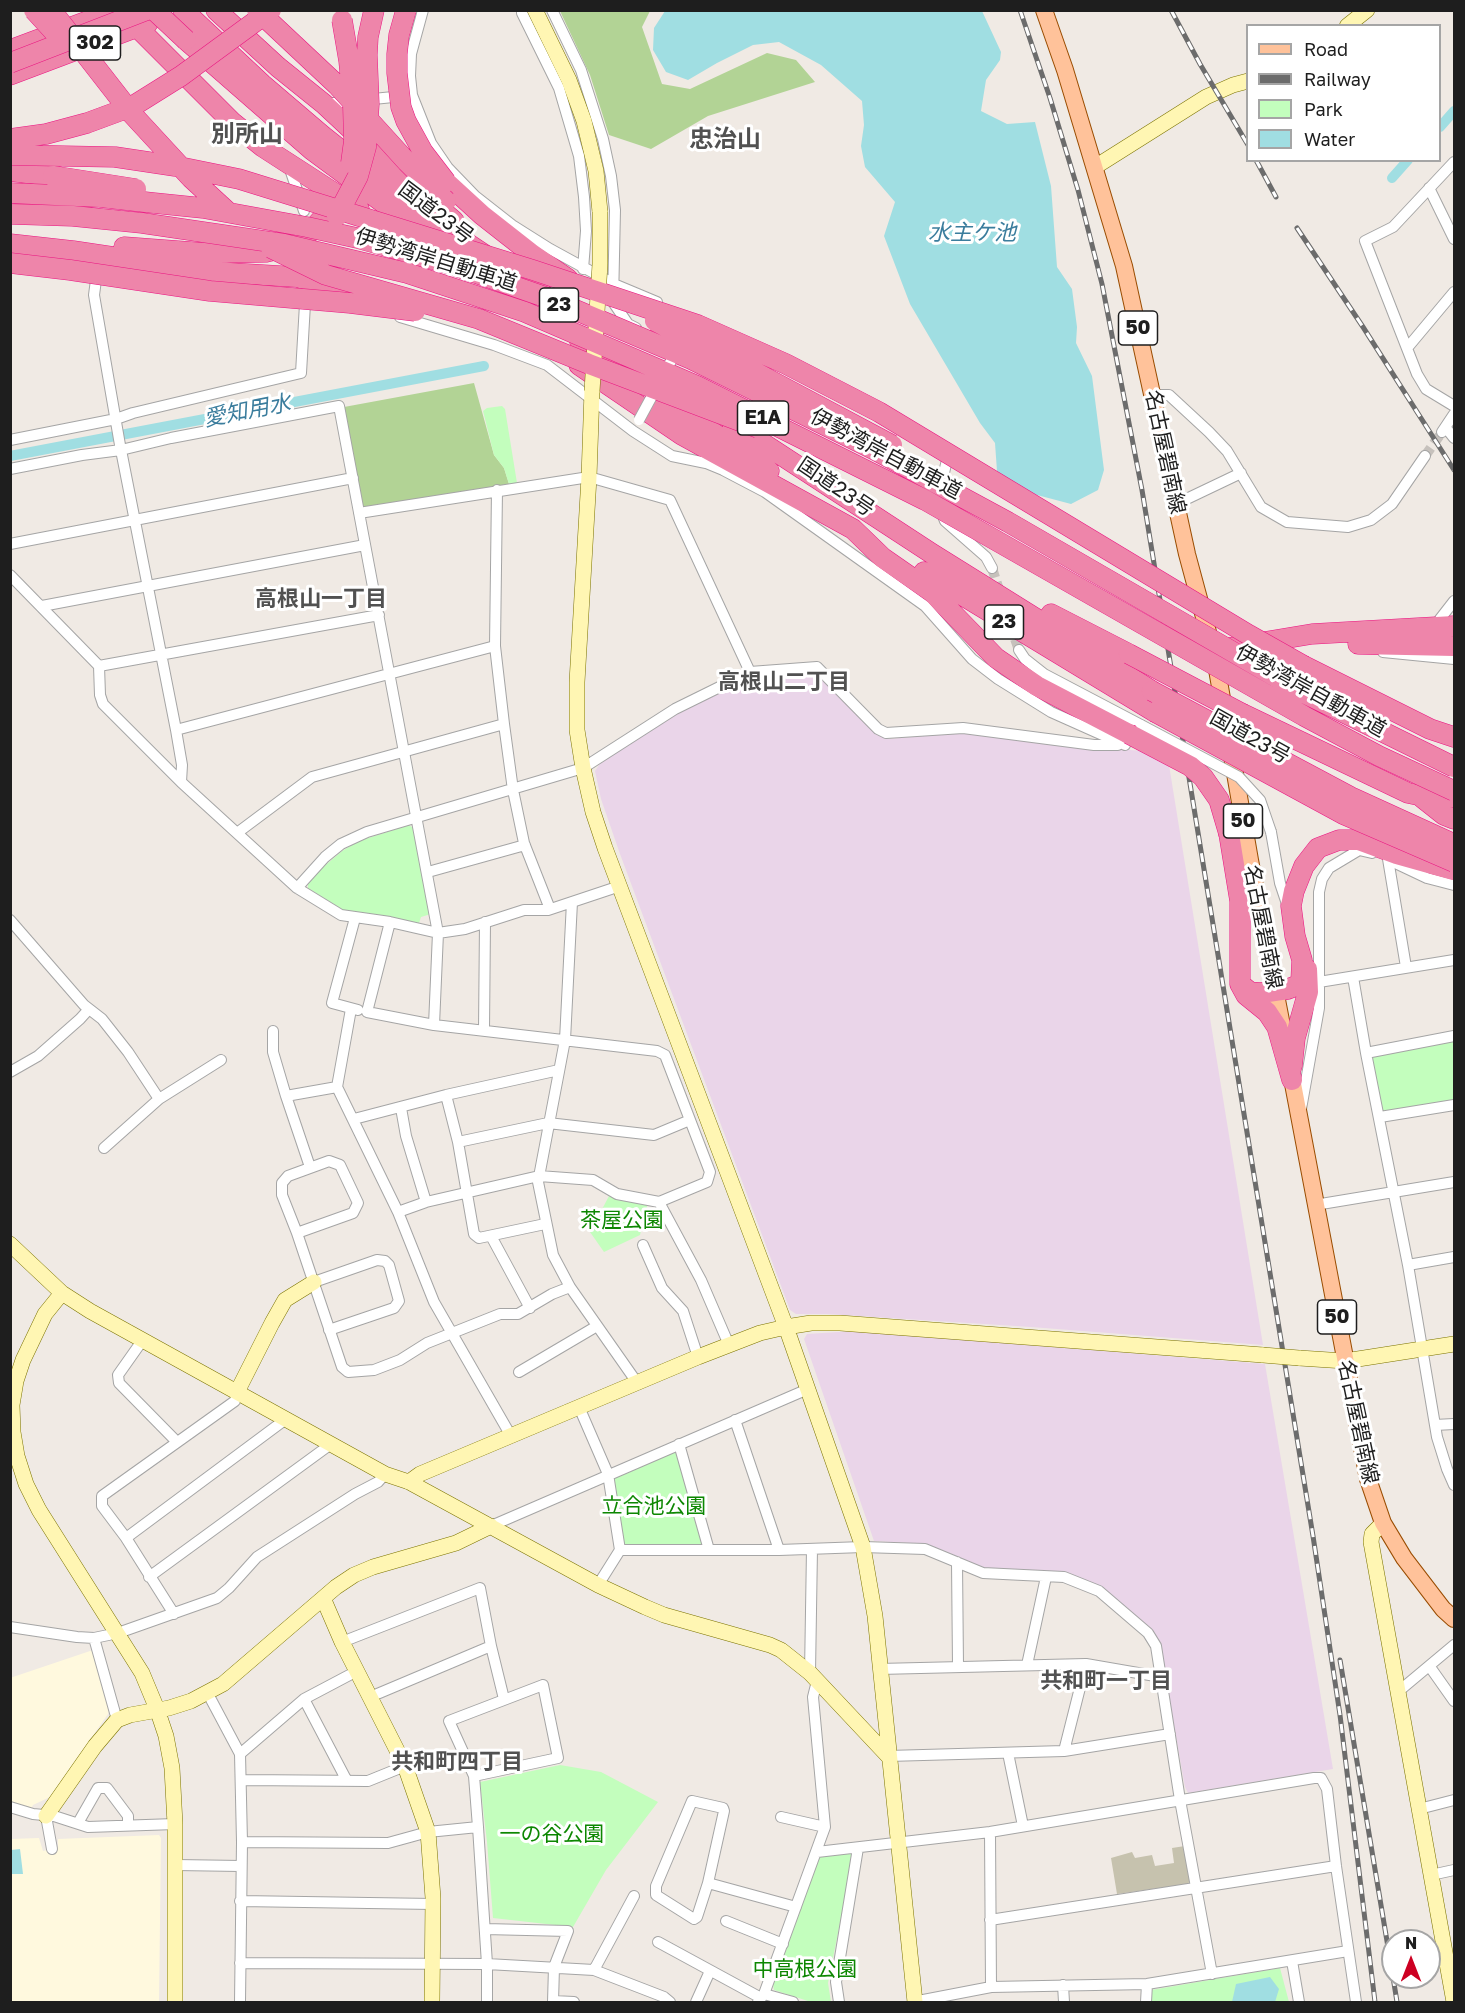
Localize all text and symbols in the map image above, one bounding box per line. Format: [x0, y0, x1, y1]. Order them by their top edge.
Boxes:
legend [1246, 24, 1441, 162]
road number: 302 [70, 26, 121, 60]
text: Road [1304, 38, 1348, 60]
text: Railway [1304, 68, 1371, 90]
text: Park [1304, 98, 1343, 120]
district label: 別所山 [211, 120, 283, 148]
district label: 忠治山 [689, 125, 761, 153]
text: Water [1304, 128, 1355, 150]
street label: 国道23号 [393, 177, 479, 249]
water label: 水主ケ池 [928, 220, 1016, 246]
street label: 伊勢湾岸自動車道 [352, 223, 520, 297]
road number: 23 [540, 288, 578, 322]
road number: 50 [1118, 311, 1158, 345]
street label: 名古屋碧南線 [1140, 388, 1190, 516]
water label: 愛知用水 [201, 390, 293, 432]
road number: E1A [738, 401, 789, 435]
street label: 伊勢湾岸自動車道 [806, 403, 966, 505]
street label: 国道23号 [793, 452, 879, 522]
district label: 高根山一丁目 [255, 586, 387, 612]
road number: 23 [984, 605, 1024, 639]
street label: 伊勢湾岸自動車道 [1231, 639, 1391, 743]
district label: 高根山二丁目 [718, 669, 850, 695]
street label: 国道23号 [1206, 705, 1294, 769]
road number: 50 [1224, 804, 1262, 838]
street label: 名古屋碧南線 [1239, 863, 1287, 991]
park label: 茶屋公園 [580, 1207, 664, 1233]
road number: 50 [1318, 1300, 1356, 1334]
street label: 名古屋碧南線 [1333, 1358, 1383, 1486]
park label: 立合池公園 [602, 1493, 706, 1519]
district label: 共和町一丁目 [1040, 1668, 1172, 1694]
district label: 共和町四丁目 [391, 1749, 523, 1775]
park label: 一の谷公園 [500, 1821, 604, 1847]
north arrow [1381, 1929, 1441, 1989]
text: N [1405, 1933, 1417, 1953]
park label: 中高根公園 [753, 1956, 857, 1982]

